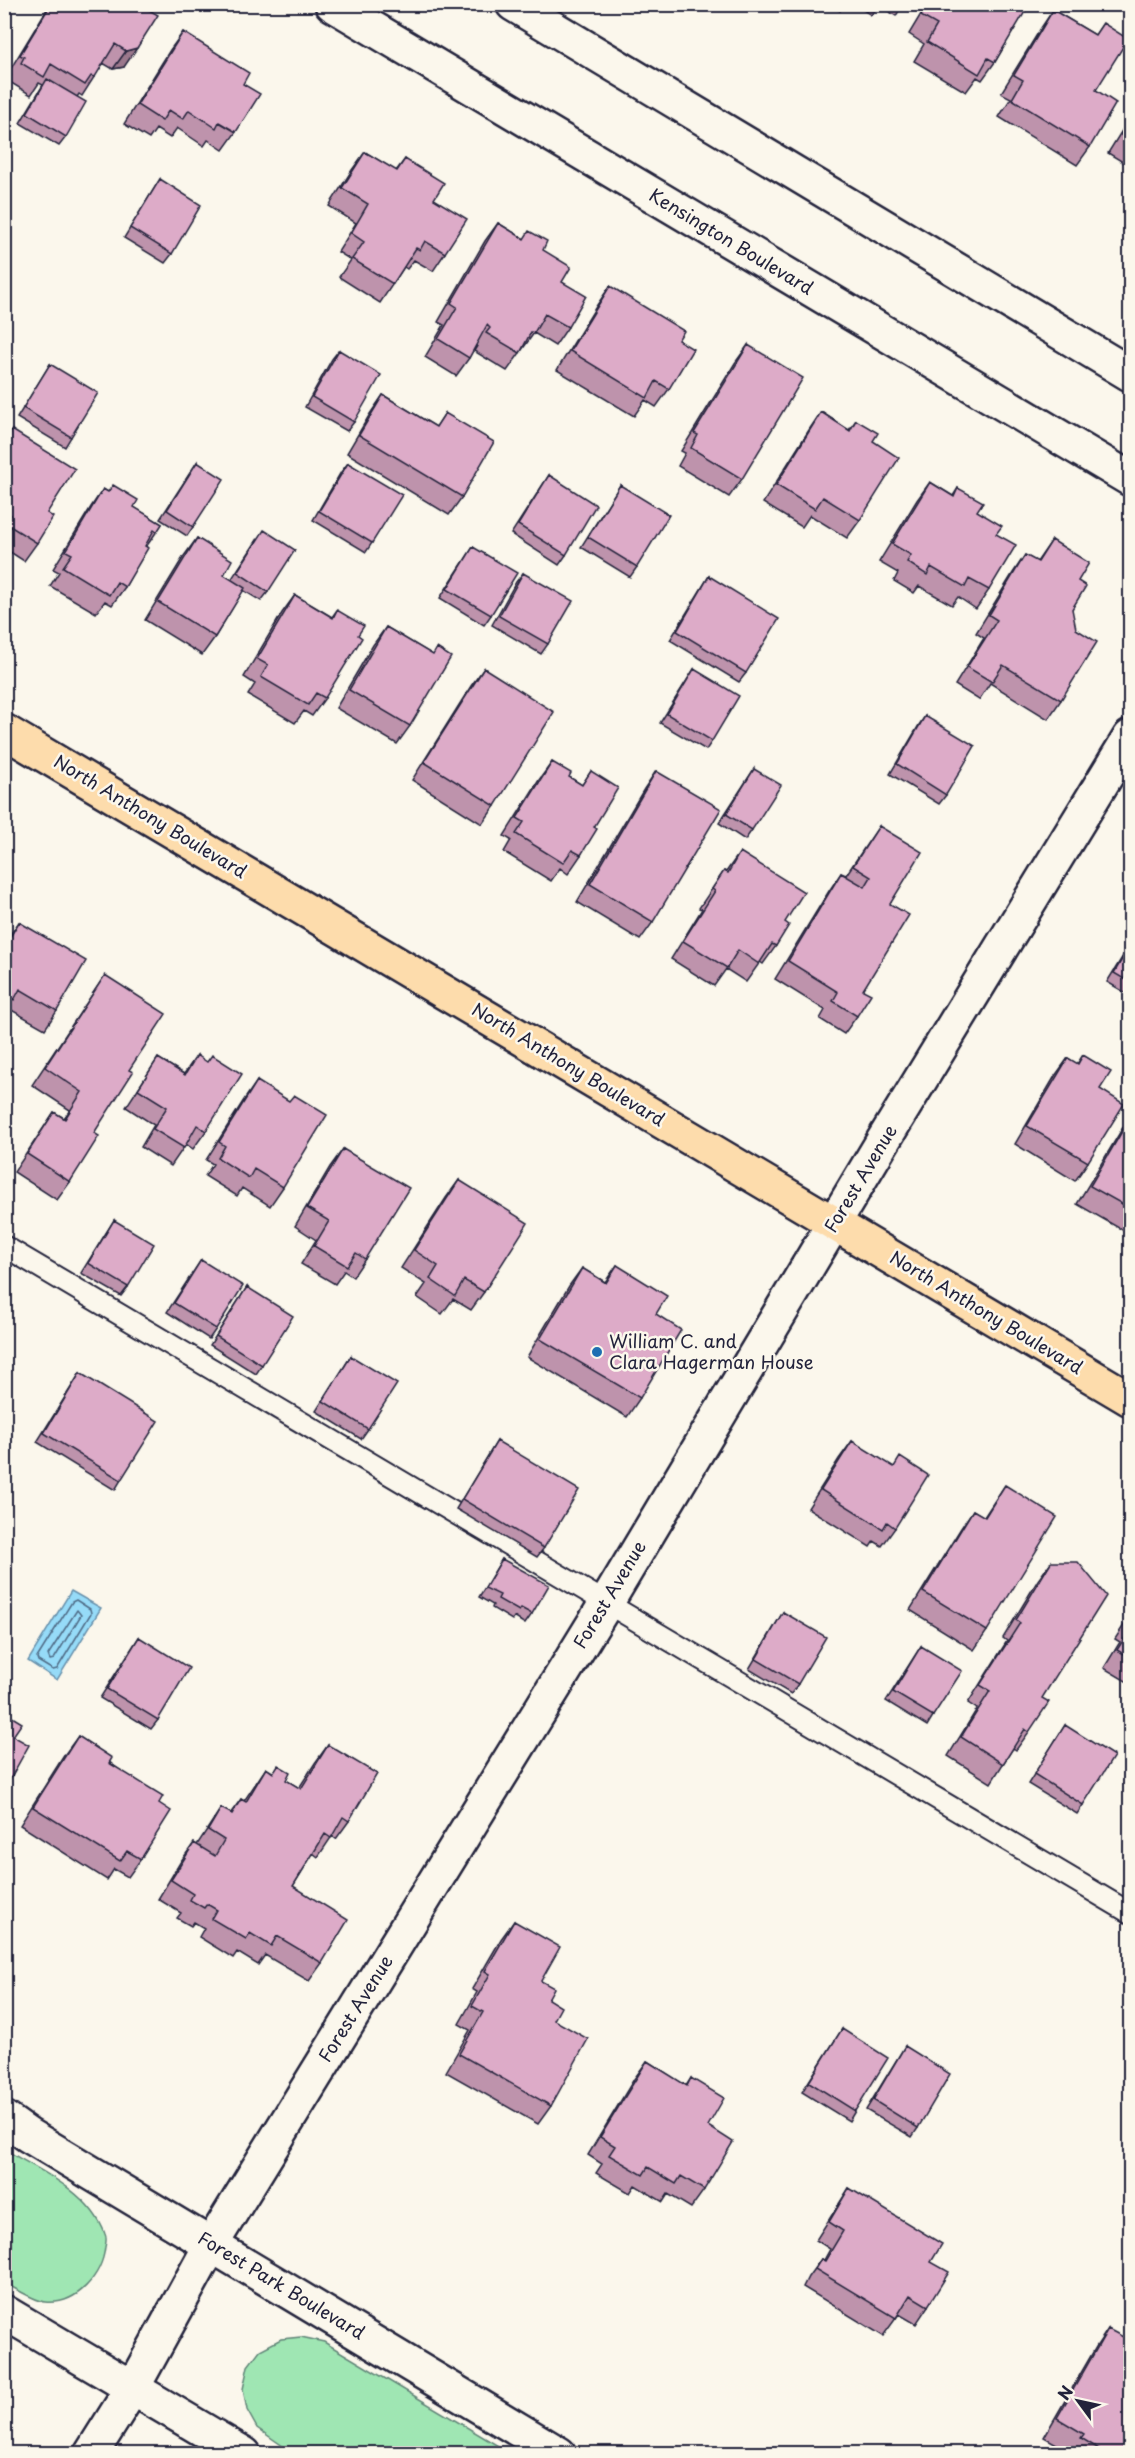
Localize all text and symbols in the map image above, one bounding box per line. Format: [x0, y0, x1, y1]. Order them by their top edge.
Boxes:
street label: Kensington Boulevard [645, 181, 819, 301]
street label: North Anthony Boulevard [49, 747, 252, 884]
street label: North Anthony Boulevard [467, 995, 670, 1132]
street label: Forest Avenue [817, 1119, 903, 1237]
street label: North Anthony Boulevard [885, 1243, 1088, 1380]
place label: William C. and Clara Hagerman House [609, 1327, 814, 1375]
marker: William C. and Clara Hagerman House [590, 1345, 604, 1359]
street label: Forest Avenue [566, 1535, 652, 1653]
street label: Forest Avenue [311, 1949, 399, 2067]
street label: Forest Park Boulevard [193, 2224, 370, 2345]
north arrow [1048, 2371, 1108, 2431]
text: N [1051, 2380, 1078, 2404]

